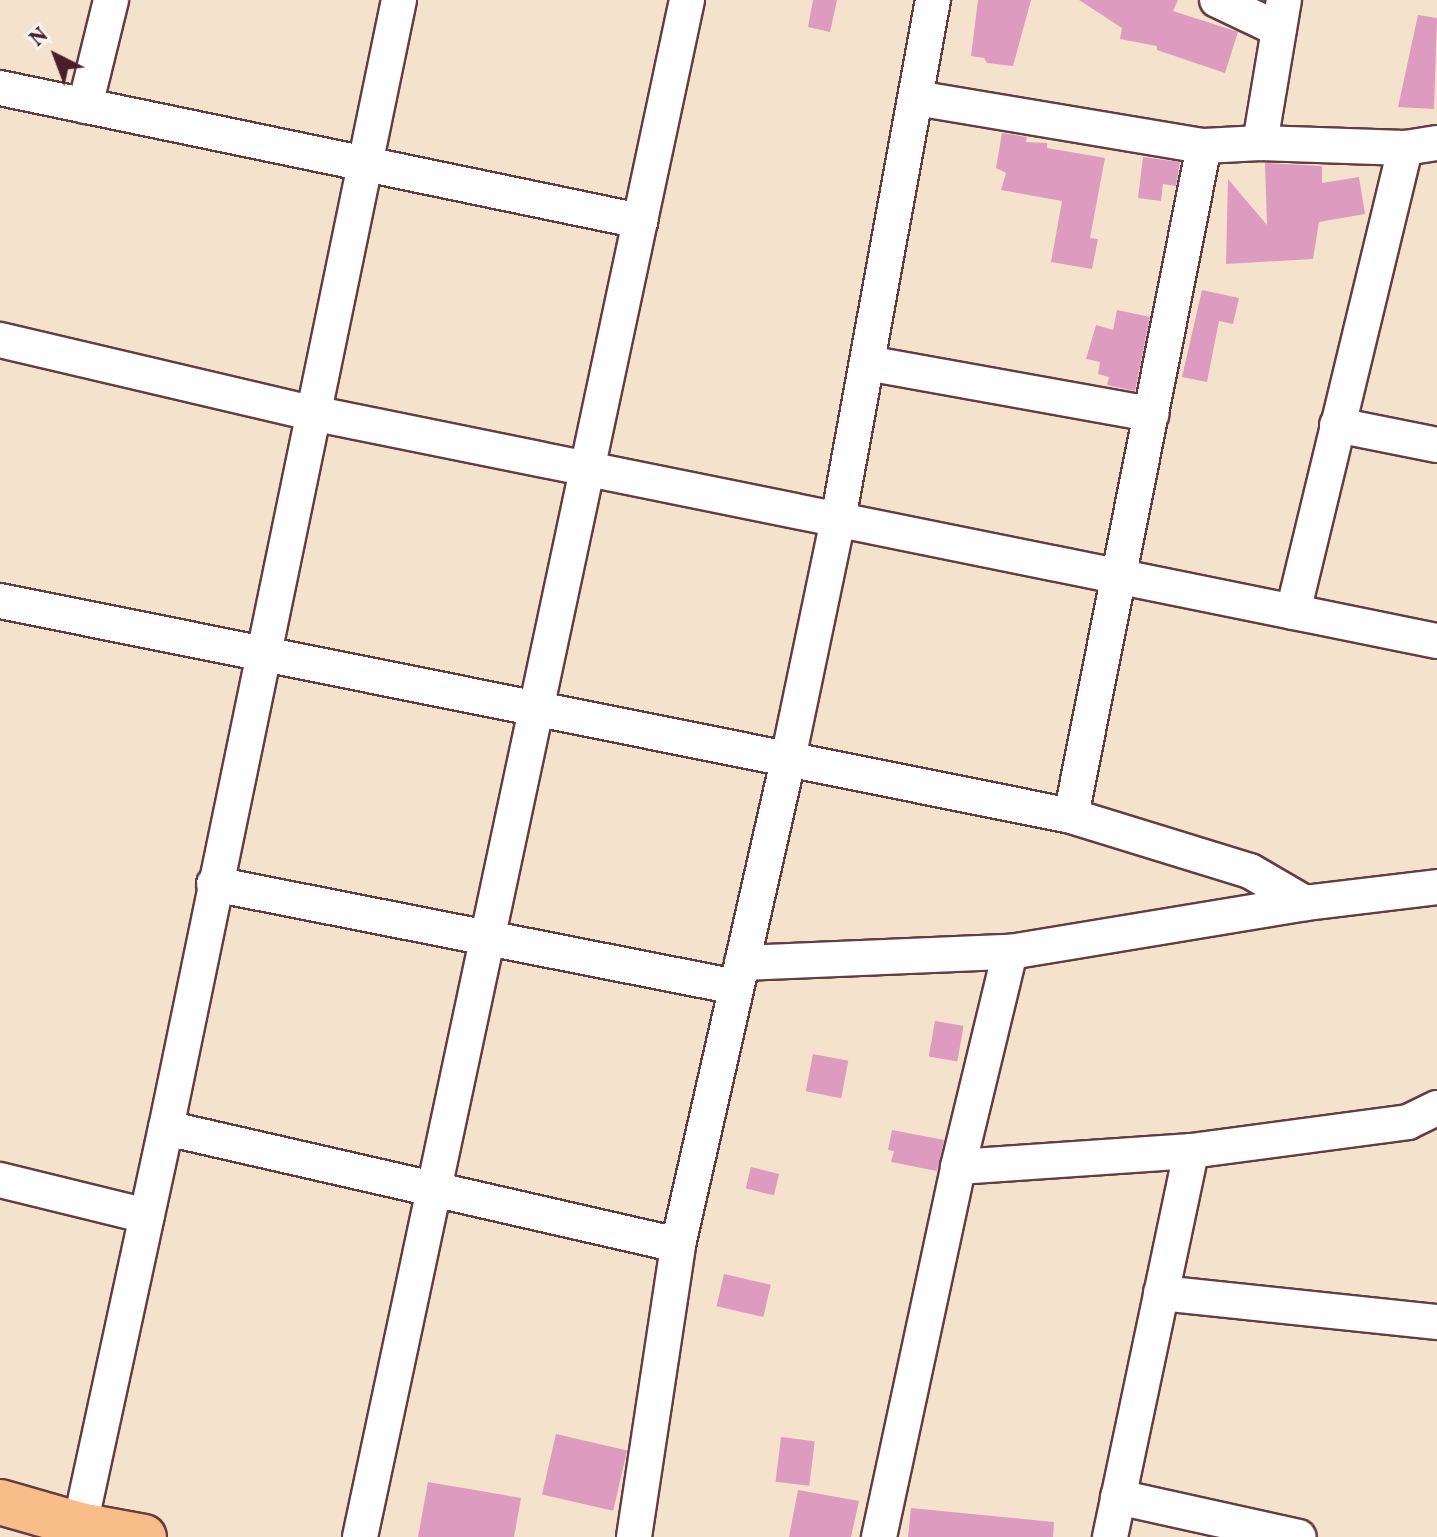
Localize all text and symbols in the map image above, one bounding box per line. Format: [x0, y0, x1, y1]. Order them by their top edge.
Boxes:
north arrow [16, 16, 96, 96]
text: N [23, 21, 56, 55]

